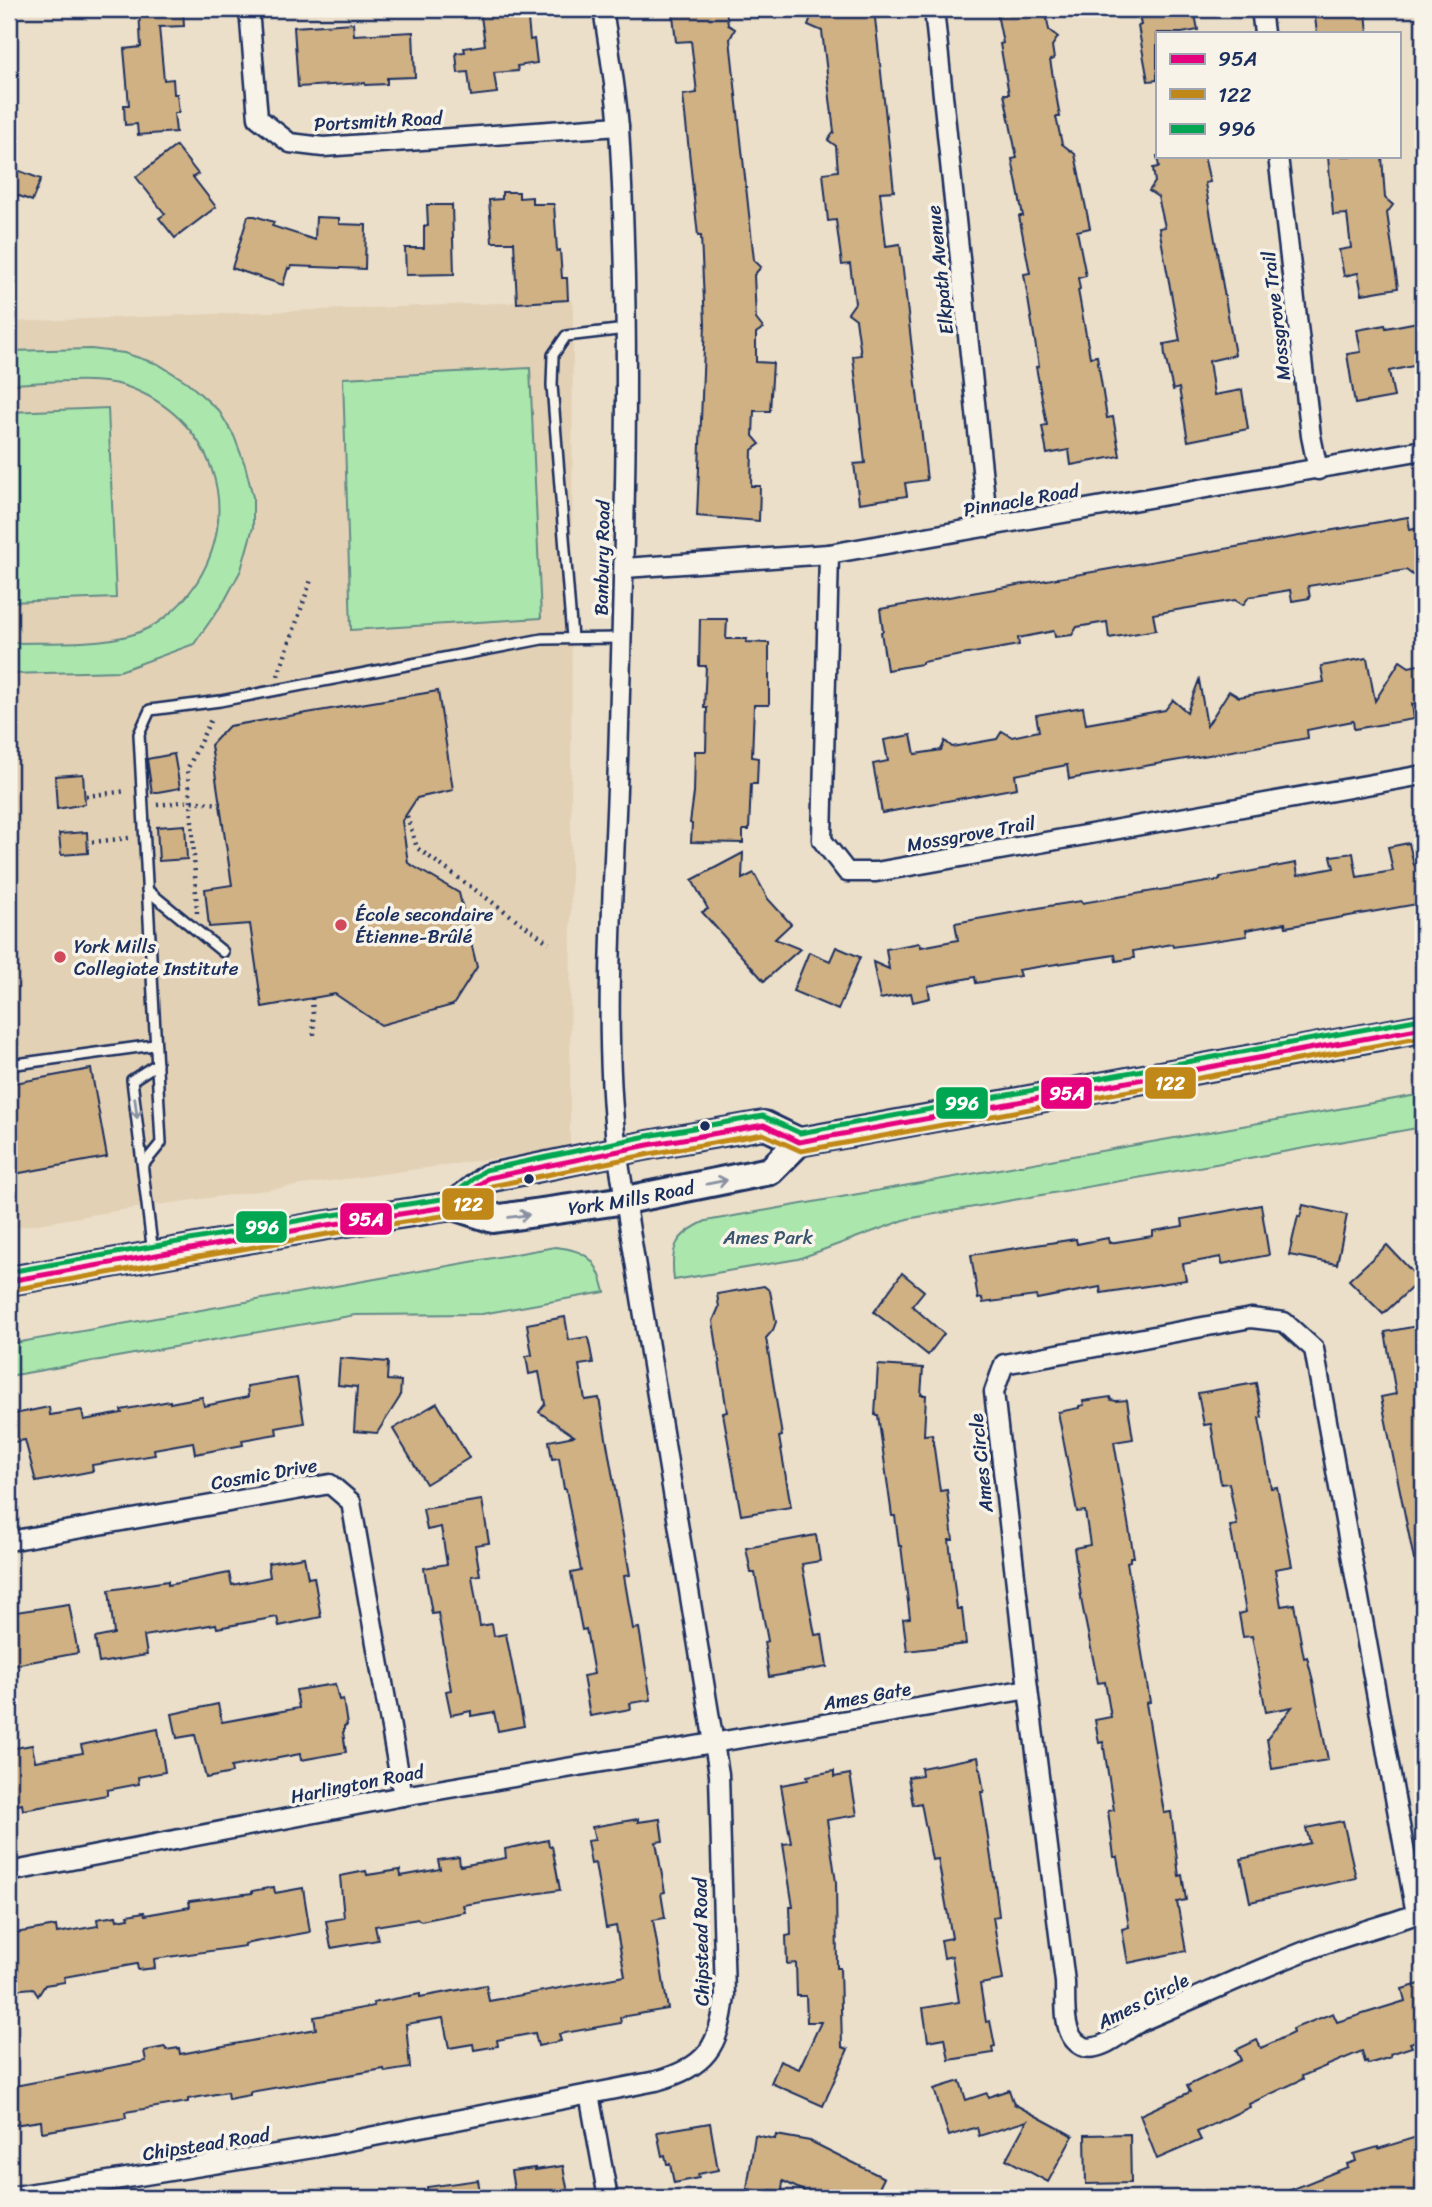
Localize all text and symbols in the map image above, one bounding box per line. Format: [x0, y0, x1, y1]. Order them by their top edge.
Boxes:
legend [1156, 32, 1400, 158]
text: 95A [1218, 40, 1258, 78]
text: 122 [1218, 76, 1251, 114]
street label: Portsmith Road [313, 101, 445, 141]
text: 996 [1218, 110, 1256, 148]
street label: Elkpath Avenue [917, 203, 963, 336]
street label: Mossgrove Trail [1252, 249, 1300, 383]
street label: Pinnacle Road [961, 473, 1082, 526]
street label: Banbury Road [584, 499, 620, 616]
street label: Mossgrove Trail [904, 806, 1038, 862]
place label: École secondaire Étienne-Brûlé [355, 898, 494, 953]
marker: École secondaire Étienne-Brûlé [333, 917, 349, 933]
place label: York Mills Collegiate Institute [74, 930, 239, 985]
marker: York Mills Collegiate Institute [52, 949, 68, 965]
line badge: 122 [1144, 1066, 1197, 1100]
text: 122 [1155, 1067, 1185, 1100]
line badge: 95A [1040, 1076, 1093, 1110]
text: 95A [1049, 1077, 1085, 1110]
line badge: 996 [935, 1086, 989, 1120]
text: 996 [945, 1087, 979, 1120]
one-way arrow [129, 1096, 142, 1119]
unlabelled marker [698, 1119, 712, 1133]
street label: York Mills Road [566, 1170, 699, 1225]
unlabelled marker [522, 1172, 536, 1186]
one-way arrow [705, 1174, 728, 1188]
line badge: 122 [441, 1187, 495, 1221]
text: 122 [453, 1188, 483, 1221]
line badge: 95A [339, 1202, 393, 1236]
text: 95A [348, 1203, 384, 1236]
one-way arrow [507, 1209, 530, 1222]
line badge: 996 [235, 1210, 288, 1244]
text: 996 [245, 1211, 279, 1244]
park label: Ames Park [722, 1221, 814, 1254]
street label: Ames Circle [959, 1412, 1003, 1515]
street label: Cosmic Drive [208, 1448, 320, 1500]
street label: Ames Gate [819, 1672, 914, 1720]
street label: Harlington Road [288, 1755, 428, 1813]
street label: Chipstead Road [683, 1876, 719, 2006]
street label: Ames Circle [1090, 1964, 1195, 2039]
street label: Chipstead Road [140, 2117, 274, 2170]

